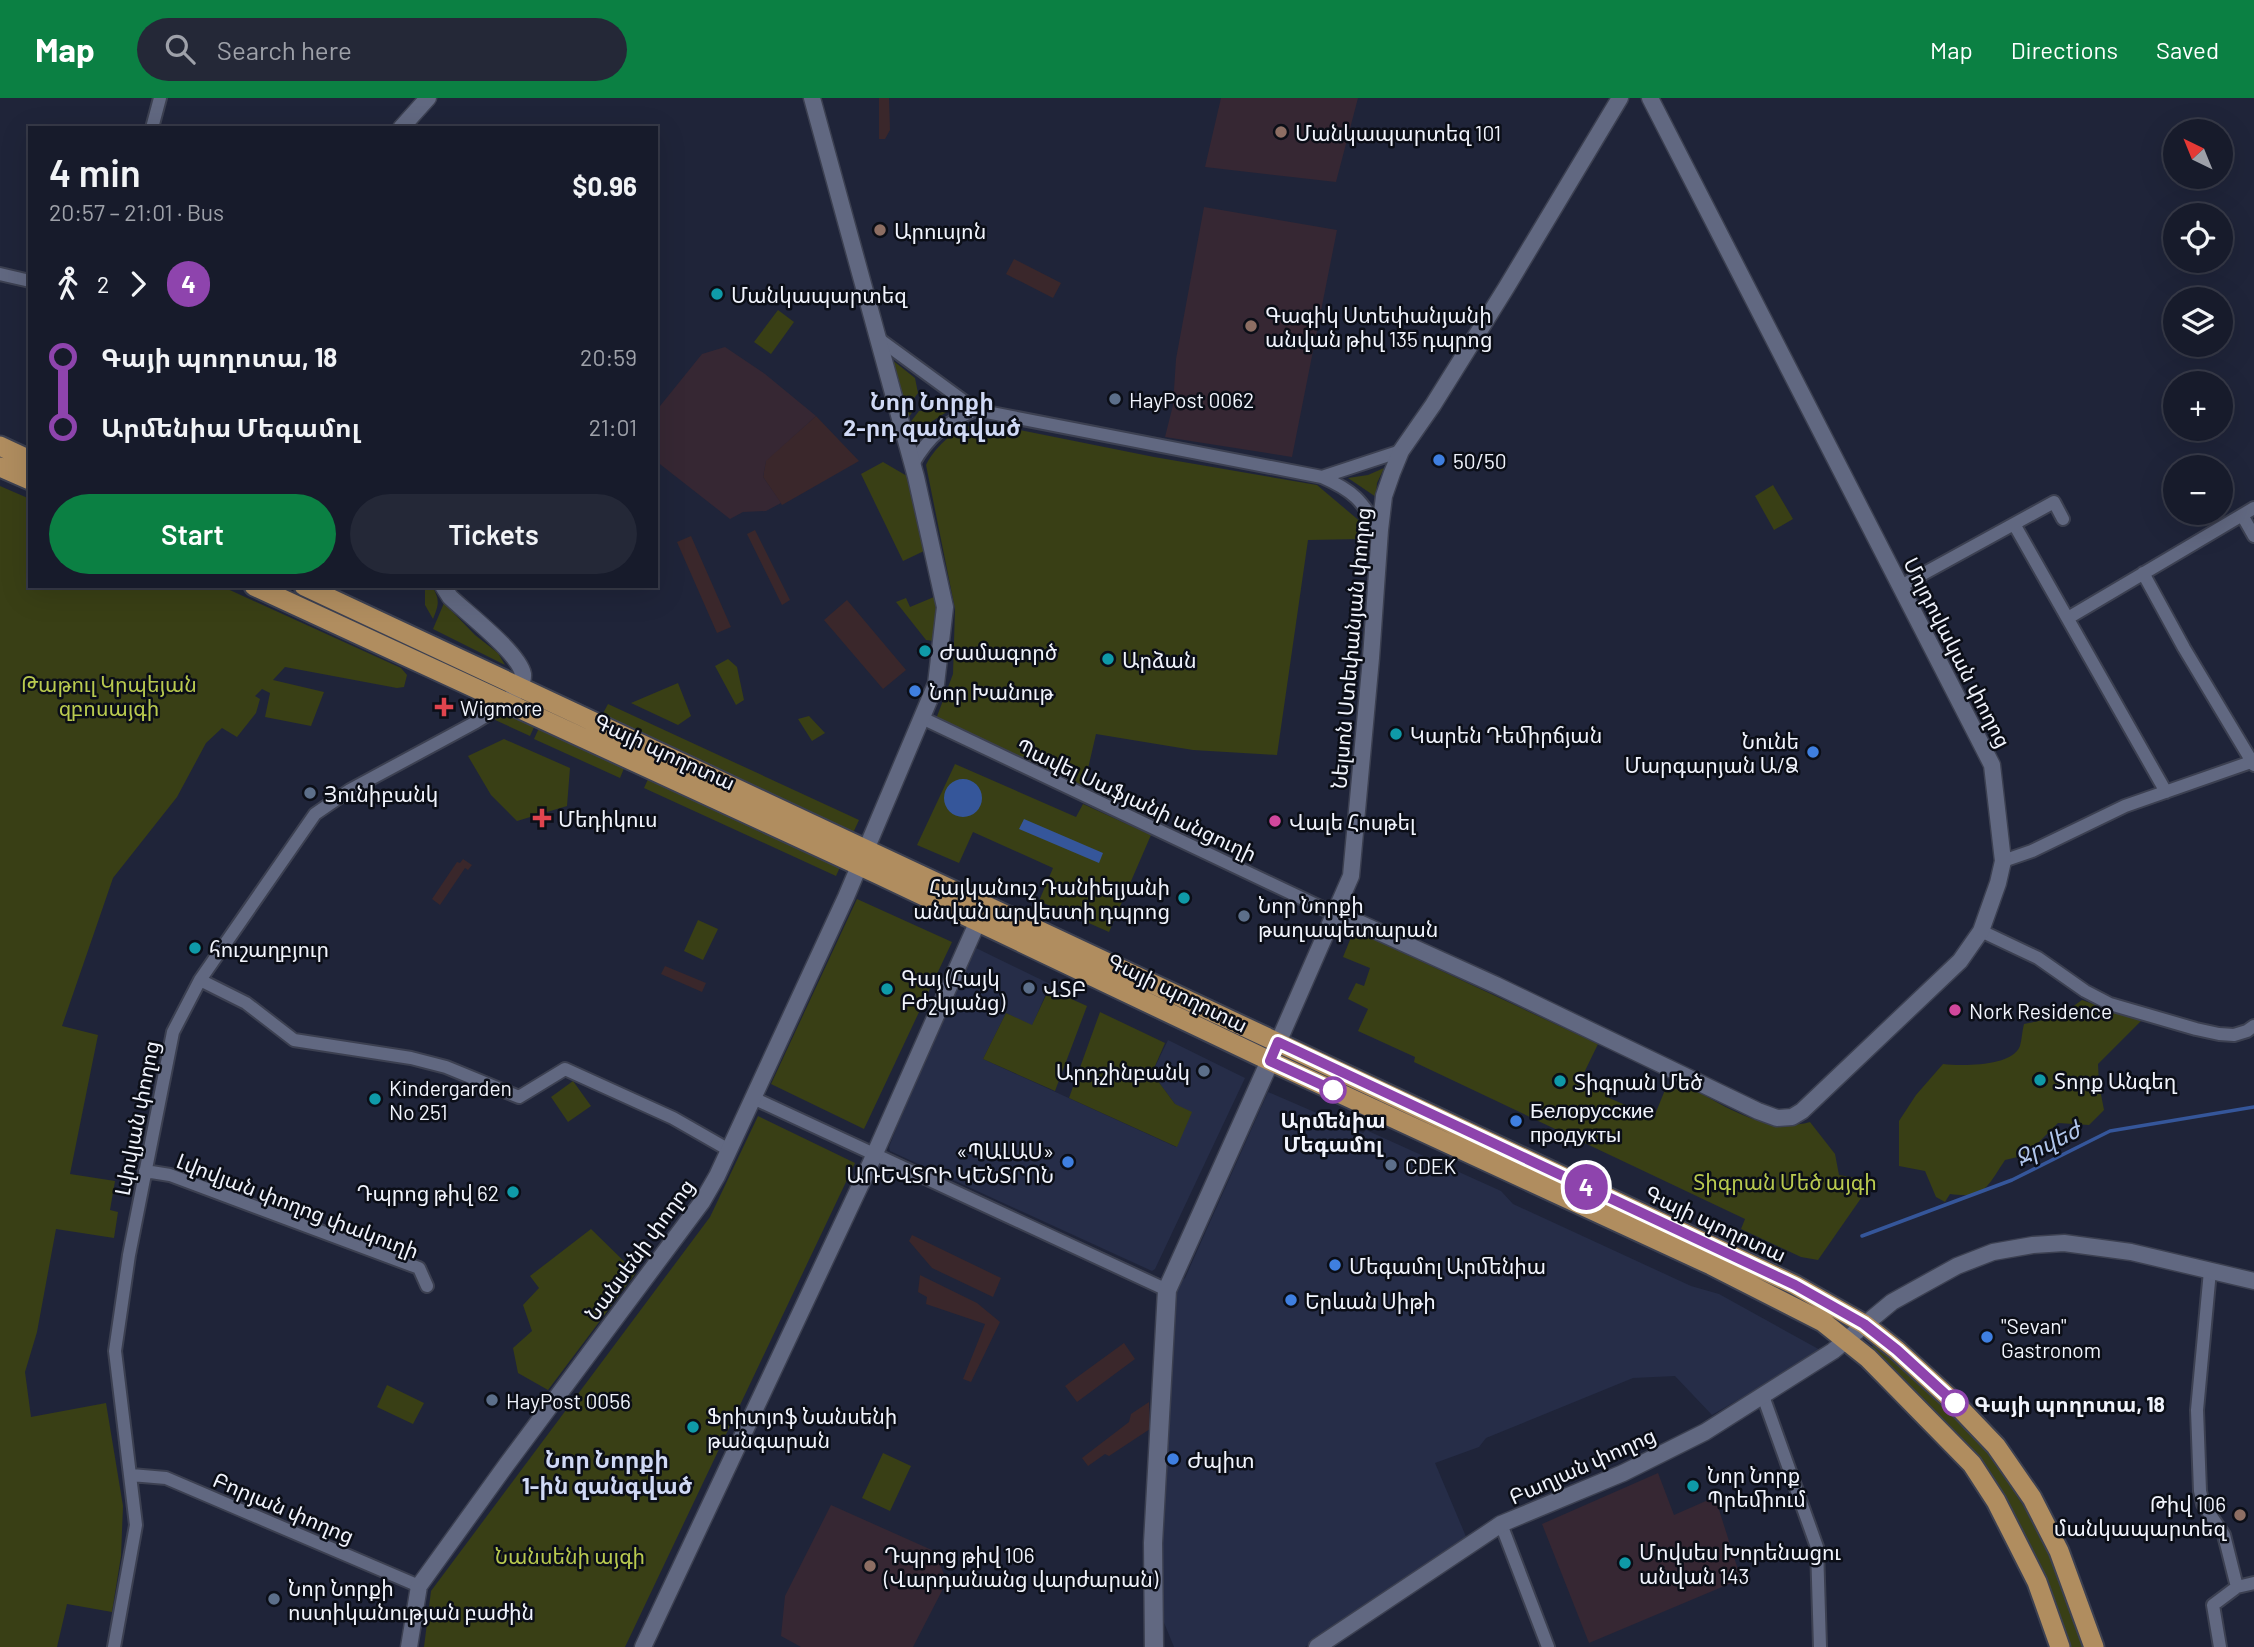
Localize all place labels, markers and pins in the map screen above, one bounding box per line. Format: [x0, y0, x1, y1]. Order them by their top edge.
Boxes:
place label: Մանկապարտեզ 101 [1295, 120, 1501, 146]
marker: Մանկապարտեզ 101 [1273, 124, 1289, 140]
place label: Արուսյոն [894, 218, 986, 244]
marker: Արուսյոն [872, 222, 888, 238]
place label: Մանկապարտեզ [731, 282, 908, 308]
marker: Մանկապարտեզ [709, 286, 725, 302]
place label: Գագիկ Ստեփանյանի անվան թիվ 135 դպրոց [1265, 302, 1492, 352]
marker: Գագիկ Ստեփանյանի անվան թիվ 135 դպրոց [1243, 318, 1259, 334]
place label: HayPost 0062 [1129, 387, 1254, 412]
marker: HayPost 0062 [1107, 391, 1123, 407]
place label: 50/50 [1453, 448, 1507, 473]
marker: 50/50 [1431, 452, 1447, 468]
place label: Ժամագործ [939, 639, 1058, 665]
marker: Ժամագործ [917, 643, 933, 659]
place label: Արձան [1122, 647, 1196, 673]
marker: Արձան [1100, 651, 1116, 667]
place label: Նոր Խանութ [929, 679, 1055, 705]
marker: Նոր Խանութ [907, 683, 923, 699]
place label: Wigmore [460, 695, 542, 720]
marker: Wigmore [434, 697, 454, 717]
place label: Կարեն Դեմիրճյան [1410, 722, 1602, 748]
marker: Կարեն Դեմիրճյան [1388, 726, 1404, 742]
place label: Նունե Մարգարյան Ա/Ձ [1624, 728, 1799, 778]
marker: Նունե Մարգարյան Ա/Ձ [1805, 744, 1821, 760]
place label: Յունիբանկ [324, 781, 438, 807]
marker: Յունիբանկ [302, 785, 318, 801]
place label: Մեդիկուս [558, 806, 658, 832]
marker: Մեդիկուս [532, 808, 552, 828]
place label: Վալե Հոսթել [1289, 809, 1416, 835]
marker: Վալե Հոսթել [1267, 813, 1283, 829]
place label: Հայկանուշ Դանիելյանի անվան արվեստի դպրոց [913, 874, 1170, 924]
marker: Հայկանուշ Դանիելյանի անվան արվեստի դպրոց [1176, 890, 1192, 906]
place label: Նոր Նորքի թաղապետարան [1258, 892, 1438, 942]
marker: Նոր Նորքի թաղապետարան [1236, 908, 1252, 924]
place label: հուշաղբյուր [209, 936, 329, 962]
marker: հուշաղբյուր [187, 940, 203, 956]
place label: Գայ (Հայկ Բժշկյանց) [901, 965, 1006, 1015]
place label: ՎՏԲ [1043, 976, 1086, 1001]
marker: ՎՏԲ [1021, 980, 1037, 996]
marker: Գայ (Հայկ Բժշկյանց) [879, 981, 895, 997]
place label: Nork Residence [1969, 998, 2112, 1023]
marker: Nork Residence [1947, 1002, 1963, 1018]
place label: Արդշինբանկ [1056, 1059, 1190, 1085]
marker: Արդշինբանկ [1196, 1063, 1212, 1079]
place label: Տորք Անգեղ [2054, 1068, 2178, 1094]
place label: Տիգրան Մեծ [1574, 1069, 1703, 1095]
marker: Տորք Անգեղ [2032, 1072, 2048, 1088]
marker: Տիգրան Մեծ [1552, 1073, 1568, 1089]
place label: Kindergarden No 251 [389, 1075, 512, 1124]
marker: Արմենիա Մեգամոլ [1320, 1077, 1346, 1103]
marker: Kindergarden No 251 [367, 1091, 383, 1107]
place label: Белорусские продукты [1530, 1097, 1654, 1146]
place label: Արմենիա Մեգամոլ [1280, 1107, 1386, 1157]
marker: Белорусские продукты [1508, 1113, 1524, 1129]
place label: «ՊԱԼԱՍ» ԱՌԵՎՏՐԻ ԿԵՆՏՐՈՆ [846, 1138, 1054, 1187]
place label: CDEK [1405, 1153, 1456, 1178]
marker: «ՊԱԼԱՍ» ԱՌԵՎՏՐԻ ԿԵՆՏՐՈՆ [1060, 1154, 1076, 1170]
marker: CDEK [1383, 1157, 1399, 1173]
place label: Դպրոց թիվ 62 [356, 1180, 499, 1206]
marker: Դպրոց թիվ 62 [505, 1184, 521, 1200]
place label: Մեգամոլ Արմենիա [1349, 1253, 1546, 1279]
marker: Մեգամոլ Արմենիա [1327, 1257, 1343, 1273]
place label: Երևան Սիթի [1305, 1288, 1436, 1314]
marker: Երևան Սիթի [1283, 1292, 1299, 1308]
place label: "Sevan" Gastronom [2001, 1313, 2101, 1362]
marker: "Sevan" Gastronom [1979, 1329, 1995, 1345]
place label: HayPost 0056 [506, 1388, 631, 1413]
marker: Գայի պողոտա, 18 [1942, 1390, 1968, 1416]
place label: Գայի պողոտա, 18 [1974, 1391, 2165, 1417]
marker: HayPost 0056 [484, 1392, 500, 1408]
place label: Ֆրիտյոֆ Նանսենի թանգարան [707, 1403, 897, 1453]
marker: Ֆրիտյոֆ Նանսենի թանգարան [685, 1419, 701, 1435]
place label: Ժպիտ [1187, 1447, 1254, 1473]
marker: Ժպիտ [1165, 1451, 1181, 1467]
place label: Նոր Նորք Պրեմիում [1707, 1462, 1806, 1512]
marker: Նոր Նորք Պրեմիում [1685, 1478, 1701, 1494]
place label: Թիվ 106 մանկապարտեզ [2054, 1491, 2227, 1541]
marker: Թիվ 106 մանկապարտեզ [2232, 1507, 2248, 1523]
place label: Մովսես Խորենացու անվան 143 [1639, 1539, 1841, 1589]
place label: Դպրոց թիվ 106 (Վարդանանց վարժարան) [883, 1542, 1159, 1592]
marker: Մովսես Խորենացու անվան 143 [1617, 1555, 1633, 1571]
marker: Դպրոց թիվ 106 (Վարդանանց վարժարան) [862, 1558, 878, 1574]
place label: Նոր Նորքի ոստիկանության բաժին [288, 1575, 534, 1625]
marker: Նոր Նորքի ոստիկանության բաժին [266, 1591, 282, 1607]

